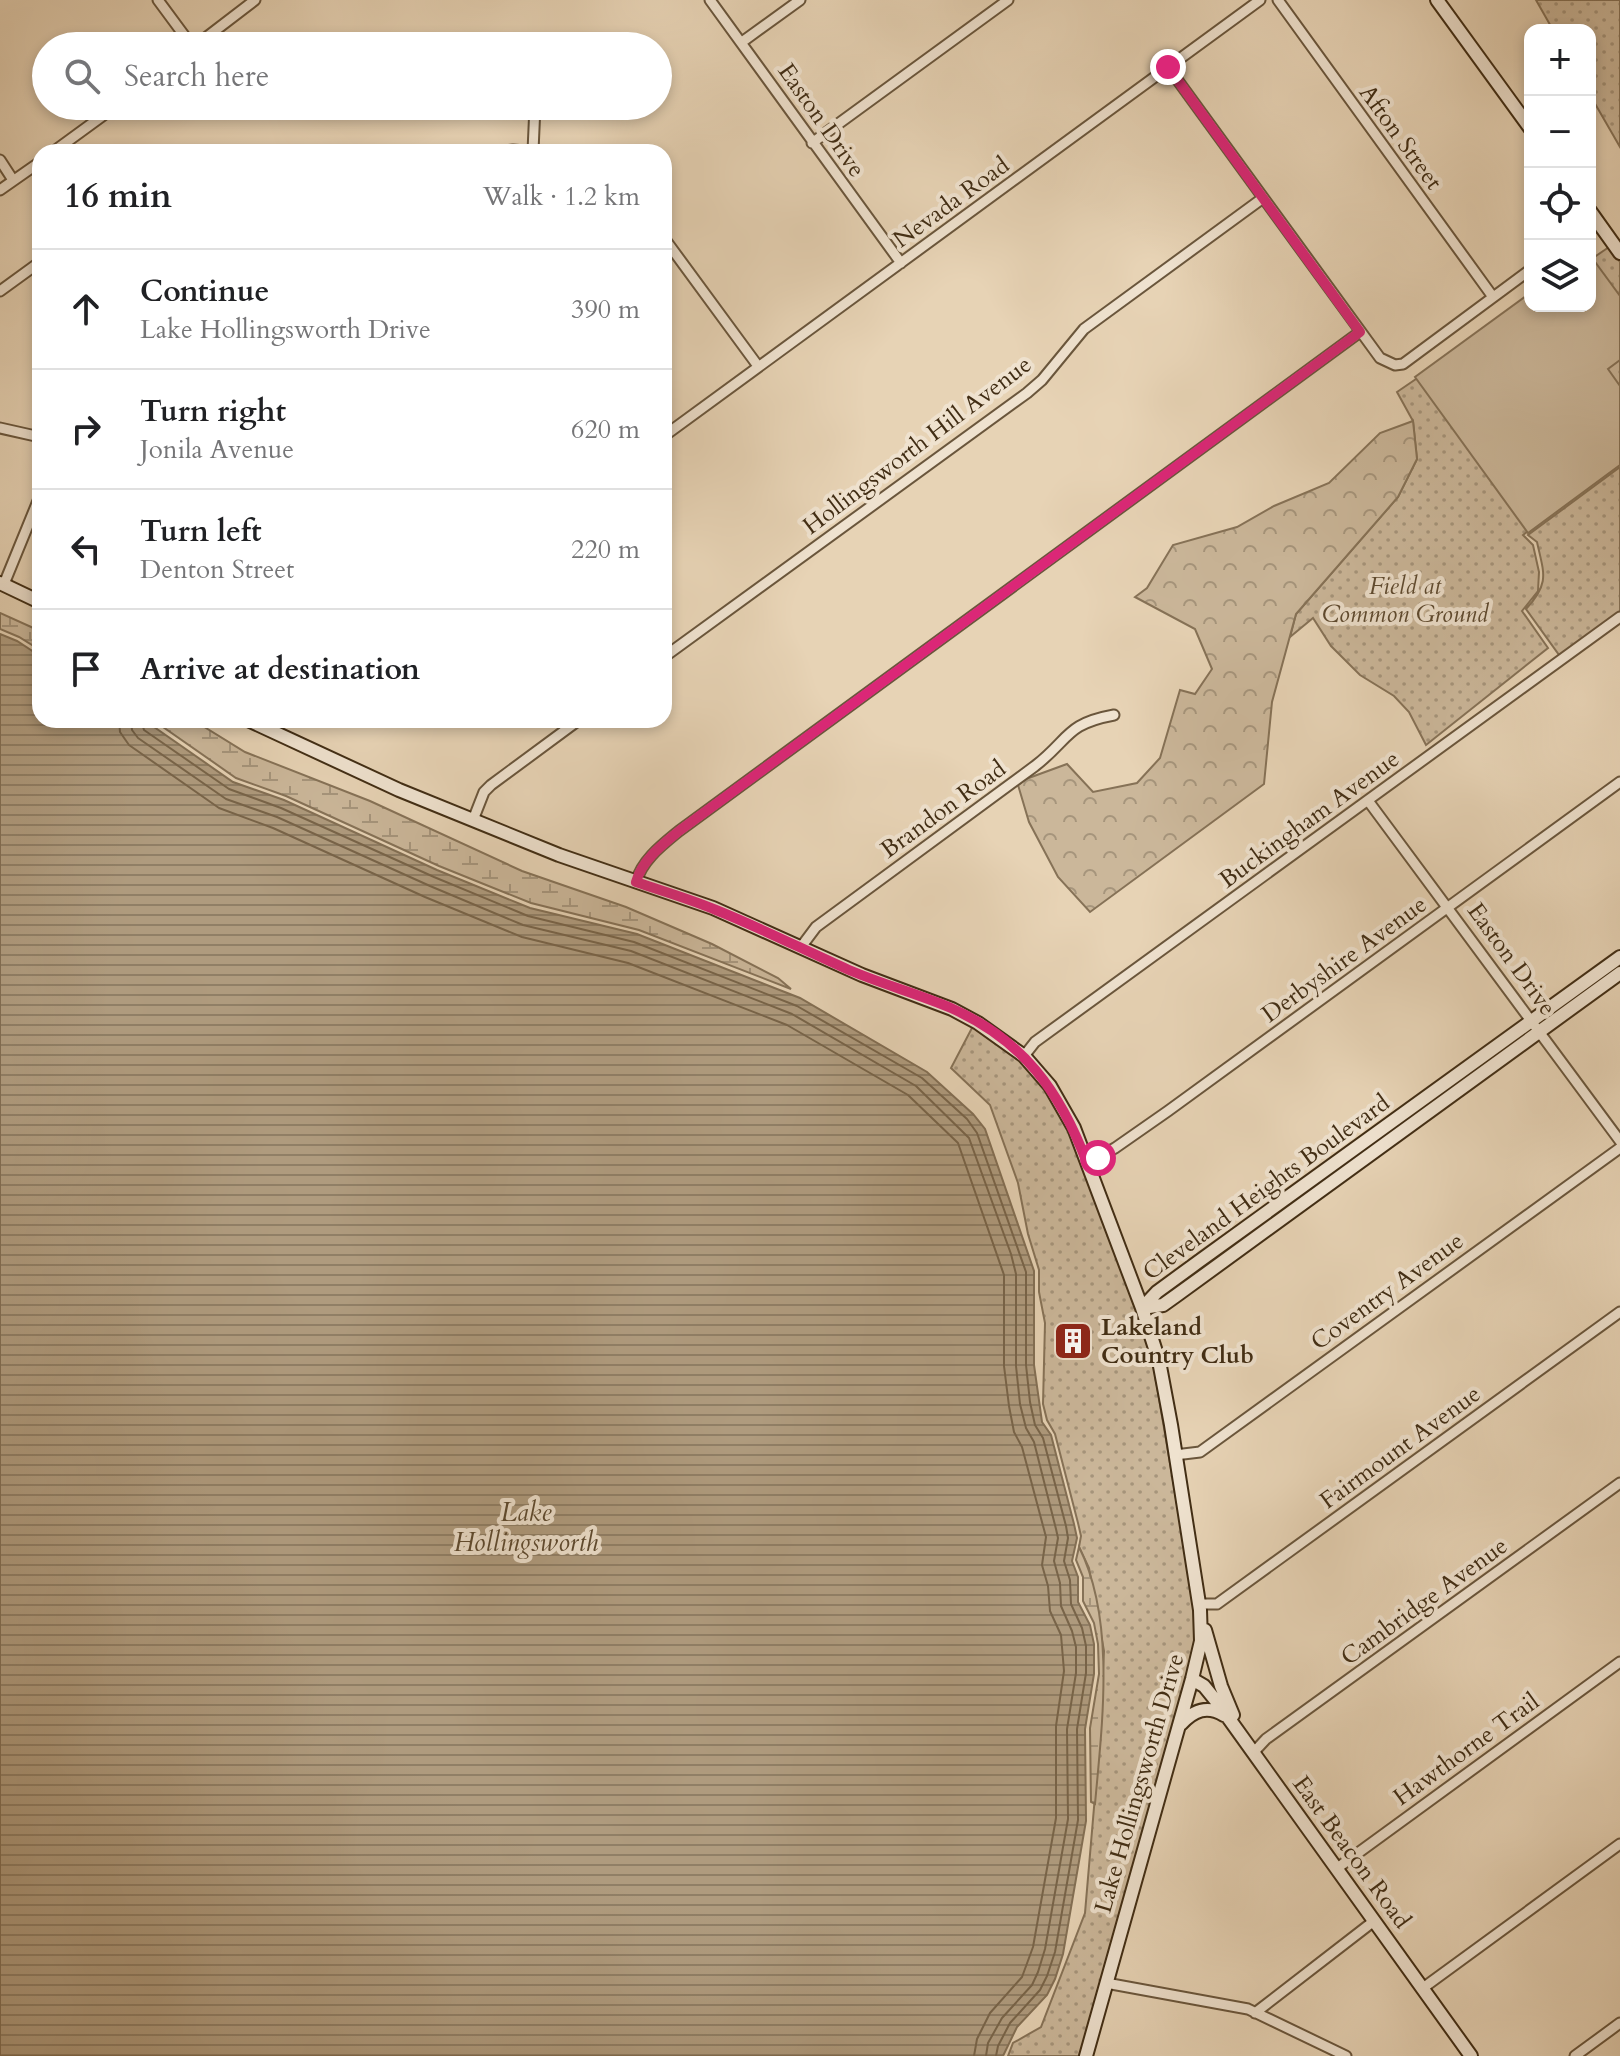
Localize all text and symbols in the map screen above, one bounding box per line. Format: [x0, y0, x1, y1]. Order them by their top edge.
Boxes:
map controls [1524, 24, 1596, 312]
button: + [1524, 24, 1596, 96]
search box [32, 32, 672, 120]
route end [1150, 49, 1186, 85]
icon: search [60, 54, 104, 98]
text: Search here [124, 56, 269, 97]
street label: Easton Drive [770, 57, 873, 184]
street label: Afton Street [1351, 78, 1450, 197]
button: − [1524, 96, 1596, 168]
street label: Nevada Road [886, 149, 1016, 256]
button: locate [1524, 168, 1596, 240]
text: 16 min [64, 173, 172, 219]
text: Walk · 1.2 km [483, 179, 640, 214]
button: layers [1524, 240, 1596, 312]
text: Continue [140, 271, 269, 312]
icon: ahead [64, 287, 108, 331]
text: 390 m [571, 292, 640, 327]
text: Lake Hollingsworth Drive [140, 312, 431, 347]
street label: Hollingsworth Hill Avenue [796, 348, 1038, 542]
text: Turn right [140, 391, 286, 432]
icon: right [64, 407, 108, 451]
text: 620 m [571, 412, 640, 447]
text: Jonila Avenue [140, 432, 294, 467]
text: Turn left [140, 511, 262, 552]
icon: left [64, 527, 108, 571]
text: 220 m [571, 532, 640, 567]
text: Denton Street [140, 552, 294, 587]
park label: Field at Common Ground [1322, 570, 1490, 631]
icon: arrive [64, 647, 108, 691]
text: Arrive at destination [140, 649, 420, 690]
street label: Buckingham Avenue [1213, 743, 1406, 896]
street label: Brandon Road [874, 753, 1013, 866]
street label: Derbyshire Avenue [1255, 888, 1434, 1031]
street label: Easton Drive [1459, 896, 1564, 1022]
street label: Cleveland Heights Boulevard [1136, 1086, 1397, 1288]
route start [1080, 1140, 1116, 1176]
street label: Coventry Avenue [1304, 1225, 1470, 1358]
place label: Lakeland Country Club [1101, 1311, 1254, 1372]
building icon: Lakeland Country Club [1052, 1320, 1094, 1362]
street label: Fairmount Avenue [1313, 1378, 1487, 1517]
water label: Lake Hollingsworth [454, 1495, 599, 1560]
street label: Cambridge Avenue [1334, 1530, 1514, 1673]
street label: Lake Hollingsworth Drive [1087, 1650, 1192, 1917]
street label: Hawthorne Trail [1387, 1685, 1546, 1814]
street label: East Beacon Road [1285, 1769, 1418, 1936]

